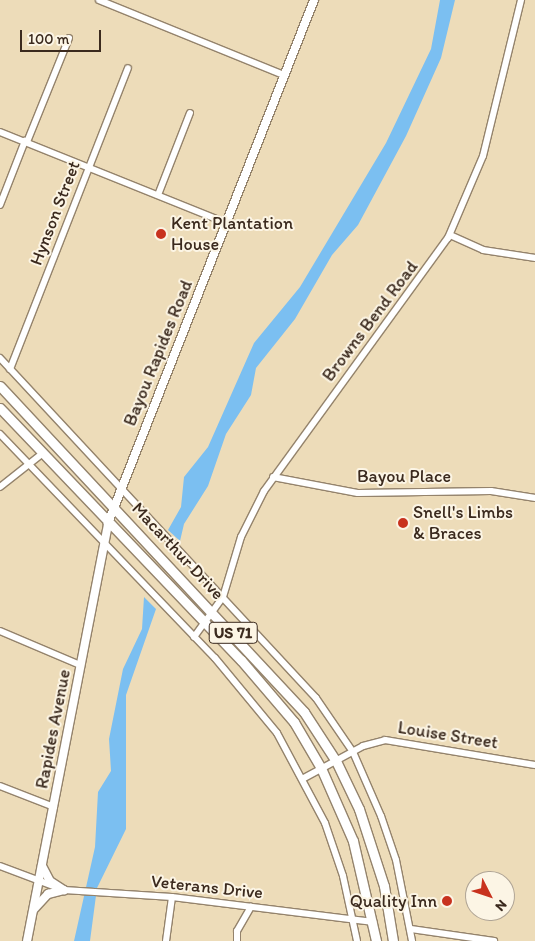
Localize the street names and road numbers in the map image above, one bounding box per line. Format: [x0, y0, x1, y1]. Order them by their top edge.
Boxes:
street label: Hynson Street [25, 158, 85, 268]
street label: Browns Bend Road [318, 256, 422, 386]
street label: Bayou Rapides Road [119, 277, 197, 429]
street label: Bayou Place [357, 465, 451, 487]
street label: Macarthur Drive [127, 498, 229, 604]
road number: US 71 [208, 620, 258, 646]
street label: Rapides Avenue [31, 667, 75, 791]
street label: Louise Street [396, 716, 500, 754]
street label: Veterans Drive [150, 870, 264, 904]

